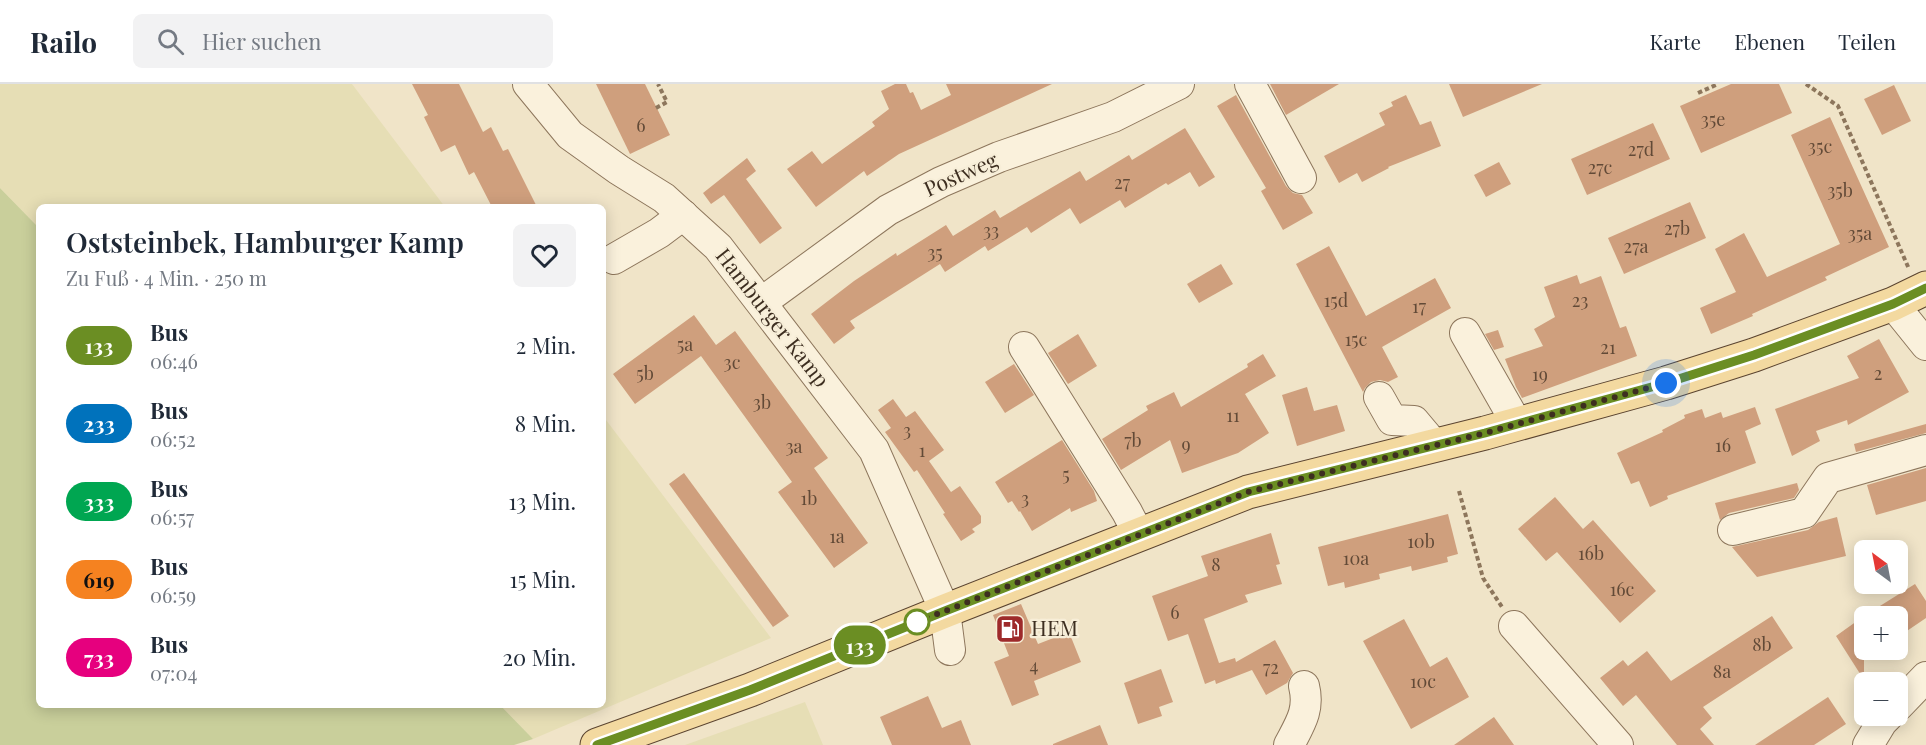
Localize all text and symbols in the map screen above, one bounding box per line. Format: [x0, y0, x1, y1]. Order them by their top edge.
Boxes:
search box [133, 14, 553, 68]
text: Railo [30, 23, 97, 60]
icon: search [154, 25, 187, 58]
text: Hier suchen [202, 26, 322, 56]
text: Karte [1650, 27, 1701, 55]
text: Ebenen [1734, 27, 1805, 55]
text: Teilen [1838, 27, 1896, 55]
house number: 35e [1701, 107, 1725, 131]
house number: 6 [636, 113, 646, 137]
house number: 35c [1808, 134, 1832, 158]
house number: 27d [1628, 137, 1655, 161]
street label: Postweg [919, 145, 1002, 202]
house number: 27c [1588, 155, 1613, 179]
house number: 27 [1114, 170, 1131, 194]
house number: 35b [1827, 178, 1853, 202]
house number: 27b [1664, 216, 1690, 240]
house number: 33 [983, 218, 999, 242]
house number: 35a [1848, 221, 1872, 245]
text: Oststeinbek, Hamburger Kamp [66, 223, 464, 260]
button: heart [513, 224, 576, 287]
house number: 27a [1624, 234, 1648, 258]
house number: 35 [927, 240, 943, 264]
street label: Hamburger Kamp [711, 242, 837, 392]
text: Zu Fuß · 4 Min. · 250 m [66, 264, 267, 291]
house number: 15d [1324, 288, 1349, 312]
house number: 23 [1572, 288, 1588, 312]
house number: 17 [1412, 294, 1427, 318]
text: Bus [150, 317, 188, 347]
house number: 15c [1345, 327, 1368, 351]
text: 2 Min. [516, 330, 576, 360]
text: 133 [85, 331, 113, 359]
house number: 5a [677, 332, 693, 356]
house number: 21 [1600, 335, 1616, 359]
text: 06:46 [150, 347, 198, 374]
house number: 3c [724, 350, 741, 374]
house number: 5b [636, 361, 654, 385]
house number: 2 [1874, 361, 1882, 385]
house number: 19 [1532, 362, 1548, 386]
your location [1651, 368, 1681, 398]
house number: 3b [753, 390, 771, 414]
text: Bus [150, 395, 188, 425]
house number: 11 [1226, 403, 1240, 427]
text: 8 Min. [515, 408, 576, 438]
text: 233 [83, 409, 115, 437]
house number: 3 [903, 418, 911, 442]
text: 06:52 [150, 425, 196, 452]
house number: 7b [1124, 428, 1142, 452]
house number: 9 [1181, 432, 1191, 456]
house number: 16 [1715, 433, 1731, 457]
house number: 3a [785, 434, 803, 458]
house number: 1 [919, 438, 926, 462]
house number: 5 [1062, 462, 1070, 486]
text: Bus [150, 473, 188, 503]
text: 13 Min. [509, 486, 576, 516]
house number: 1b [801, 486, 817, 510]
house number: 3 [1021, 486, 1029, 510]
text: 333 [84, 487, 114, 515]
text: 06:57 [150, 503, 194, 530]
house number: 1a [829, 524, 845, 548]
house number: 10b [1407, 529, 1435, 553]
north arrow [1854, 540, 1908, 594]
map controls [1854, 540, 1908, 726]
house number: 16b [1578, 541, 1604, 565]
house number: 10a [1343, 546, 1369, 570]
text: Bus [150, 551, 188, 581]
house number: 8 [1211, 552, 1221, 576]
text: 15 Min. [510, 564, 576, 594]
text: 619 [83, 565, 115, 593]
house number: 16c [1610, 577, 1635, 601]
text: 06:59 [150, 581, 196, 608]
house number: 6 [1170, 600, 1180, 624]
button: + [1854, 606, 1908, 660]
unlabelled marker [904, 609, 930, 635]
fuel station icon: HEM [994, 613, 1026, 645]
place label: HEM [1031, 613, 1078, 641]
line badge: 133 [826, 626, 894, 664]
text: Bus [150, 629, 188, 659]
text: 133 [846, 631, 874, 659]
house number: 8b [1752, 632, 1772, 656]
text: 20 Min. [502, 642, 576, 672]
text: 733 [84, 643, 114, 671]
house number: 4 [1030, 653, 1039, 677]
house number: 72 [1263, 655, 1279, 679]
text: 07:04 [150, 659, 197, 686]
house number: 8a [1713, 659, 1731, 683]
house number: 10c [1410, 669, 1436, 693]
button: − [1854, 672, 1908, 726]

